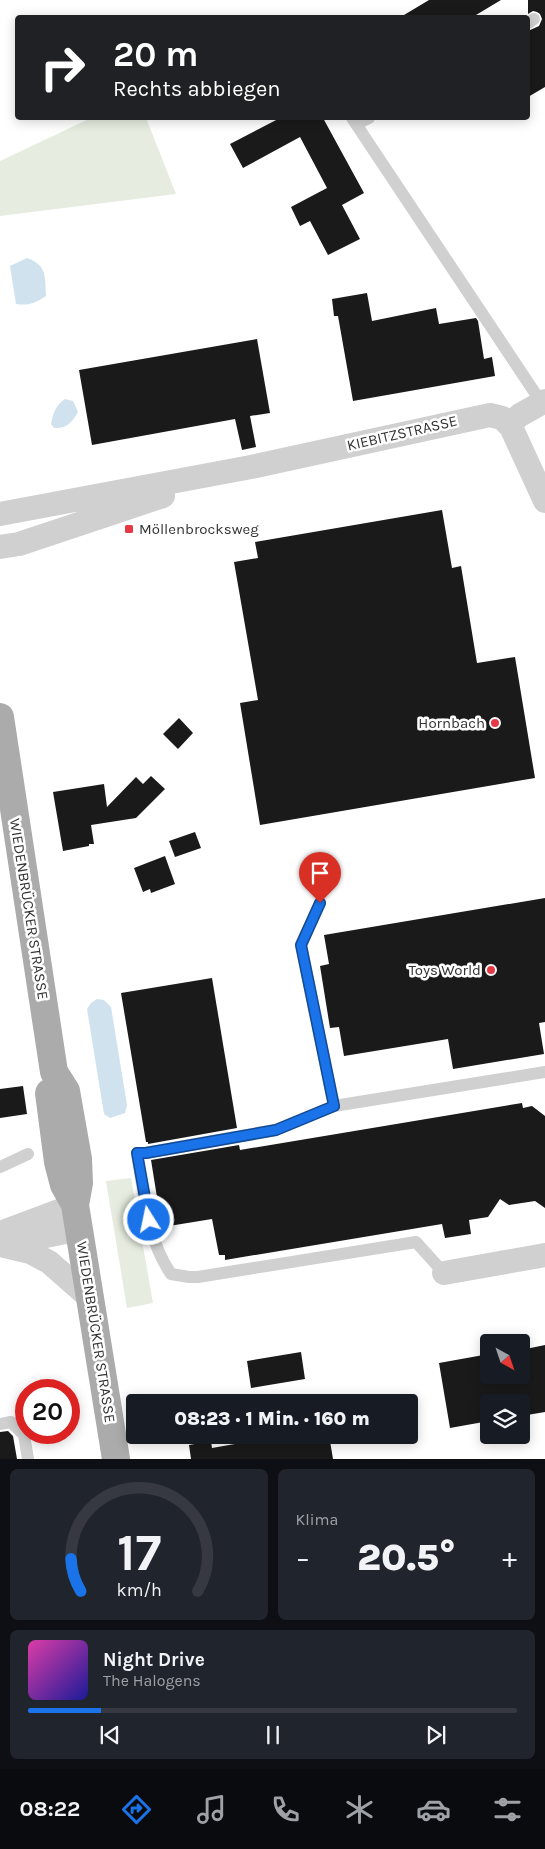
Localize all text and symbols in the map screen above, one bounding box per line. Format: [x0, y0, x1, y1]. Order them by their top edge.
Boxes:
text: 20 m [113, 34, 198, 75]
icon: right [30, 35, 95, 100]
text: Rechts abbiegen [113, 76, 281, 102]
street label: KIEBITZSTRASSE [345, 412, 459, 454]
place label: Möllenbrocksweg [139, 520, 259, 538]
marker: Möllenbrocksweg [123, 523, 135, 535]
place label: Hornbach [418, 714, 485, 732]
marker: Hornbach [489, 717, 501, 729]
street label: WIEDENBRÜCKER STRASSE [6, 817, 52, 1001]
pin [299, 852, 341, 903]
icon: arrive [306, 859, 334, 887]
place label: Toys World [408, 961, 481, 979]
marker: Toys World [485, 964, 497, 976]
position arrow [122, 1193, 174, 1245]
street label: WIEDENBRÜCKER STRASSE [73, 1240, 119, 1424]
north arrow [480, 1334, 530, 1384]
map controls [480, 1334, 530, 1444]
speed limit sign: 20 [15, 1379, 80, 1444]
button: layers [480, 1394, 530, 1444]
text: 08:23 · 1 Min. · 160 m [174, 1408, 370, 1430]
text: Klima [296, 1510, 338, 1529]
text: 17 [117, 1522, 161, 1583]
text: 20.5° [357, 1535, 456, 1580]
text: − [296, 1541, 310, 1574]
text: + [502, 1541, 517, 1574]
text: km/h [116, 1580, 161, 1601]
text: Night Drive [103, 1649, 205, 1671]
text: The Halogens [103, 1671, 201, 1690]
icon: previous [96, 1721, 124, 1749]
icon: pause [259, 1721, 287, 1749]
icon: next [422, 1721, 450, 1749]
icon: directions [119, 1792, 154, 1827]
icon: music [194, 1792, 229, 1827]
icon: phone [268, 1792, 303, 1827]
icon: climate [342, 1792, 377, 1827]
icon: car [416, 1792, 451, 1827]
icon: filters [490, 1792, 525, 1827]
text: 08:22 [20, 1796, 80, 1822]

